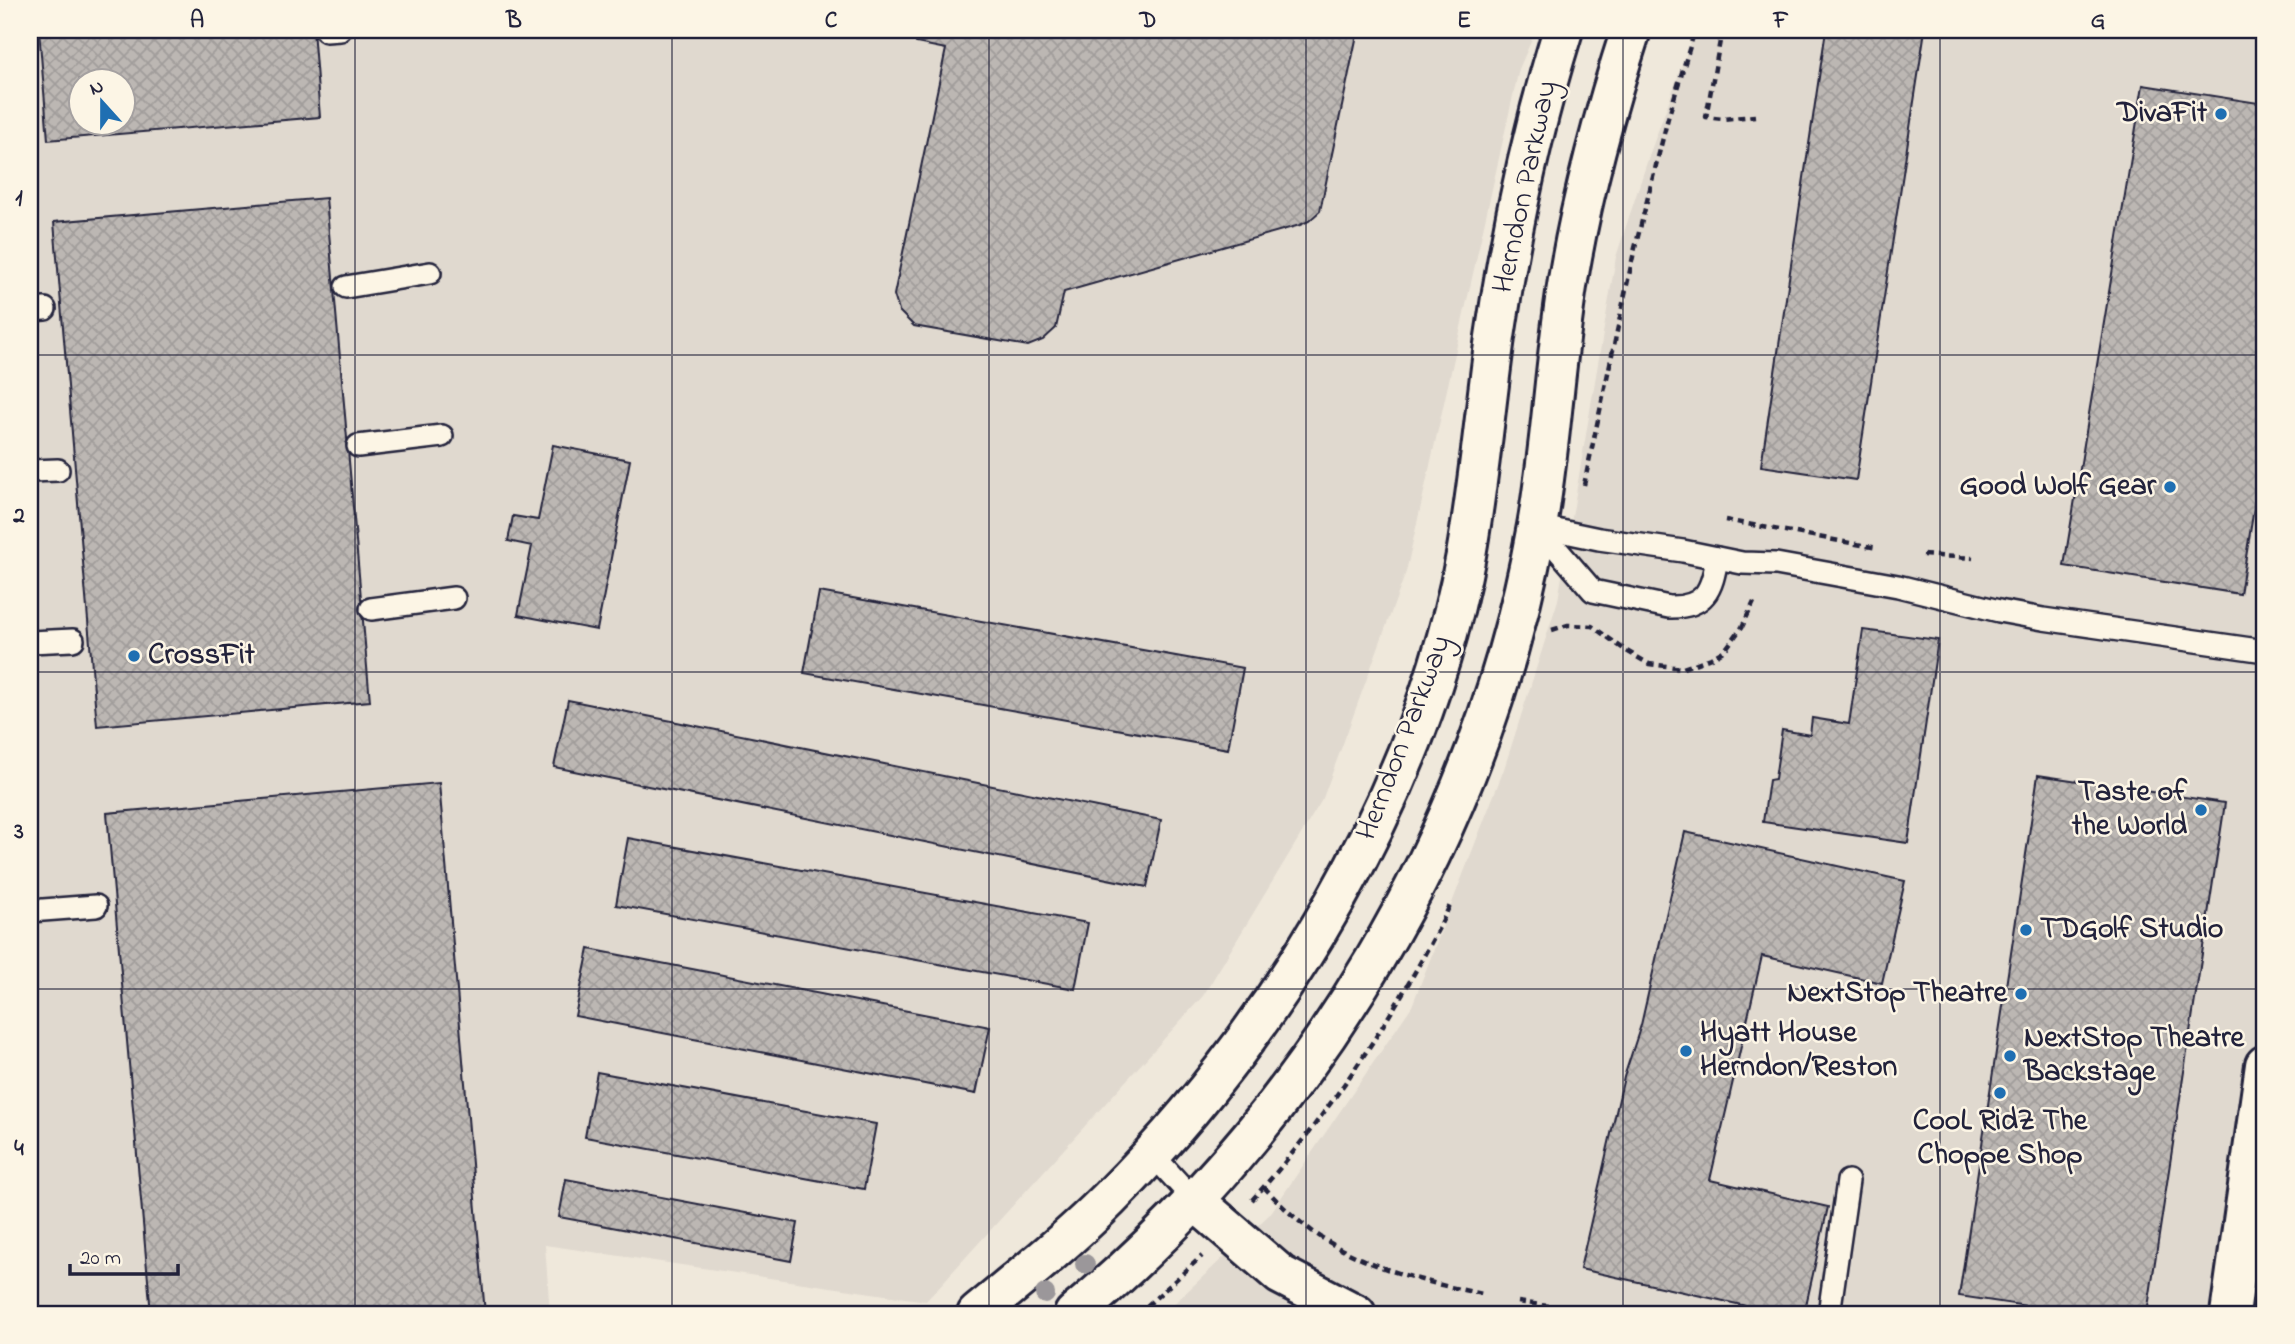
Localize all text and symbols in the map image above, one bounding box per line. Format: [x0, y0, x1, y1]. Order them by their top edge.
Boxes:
text: A [190, 5, 204, 38]
text: B [505, 5, 522, 38]
text: C [825, 5, 838, 38]
text: D [1139, 5, 1156, 38]
text: E [1457, 5, 1471, 38]
text: F [1773, 5, 1789, 38]
text: G [2091, 5, 2105, 38]
north arrow [66, 66, 136, 136]
text: N [86, 73, 108, 103]
street label: Herndon Parkway [1482, 77, 1570, 297]
place label: DivaFit [2115, 92, 2208, 136]
marker: DivaFit [2213, 106, 2229, 122]
text: 1 [15, 183, 23, 216]
place label: Good Wolf Gear [1959, 465, 2157, 509]
marker: Good Wolf Gear [2162, 479, 2178, 495]
text: 2 [12, 500, 25, 533]
street label: Herndon Parkway [1346, 629, 1464, 847]
place label: CrossFit [148, 634, 256, 678]
marker: CrossFit [126, 648, 142, 664]
place label: Taste of the World [2071, 771, 2188, 849]
marker: Taste of the World [2193, 802, 2209, 818]
text: 3 [13, 816, 24, 849]
place label: TDGolf Studio [2040, 908, 2223, 952]
marker: TDGolf Studio [2018, 922, 2034, 938]
place label: NextStop Theatre [1787, 972, 2009, 1016]
marker: NextStop Theatre [2013, 986, 2029, 1002]
place label: Hyatt House Herndon/Reston [1700, 1012, 1897, 1090]
place label: NextStop Theatre Backstage [2022, 1017, 2245, 1096]
marker: Hyatt House Herndon/Reston [1678, 1043, 1694, 1059]
marker: NextStop Theatre Backstage [2002, 1048, 2018, 1064]
marker: CooL RidZ The Choppe Shop [1992, 1085, 2008, 1101]
place label: CooL RidZ The Choppe Shop [1913, 1100, 2089, 1178]
text: 4 [14, 1133, 24, 1166]
scale bar [70, 1232, 178, 1276]
text: 20 m [80, 1244, 121, 1274]

